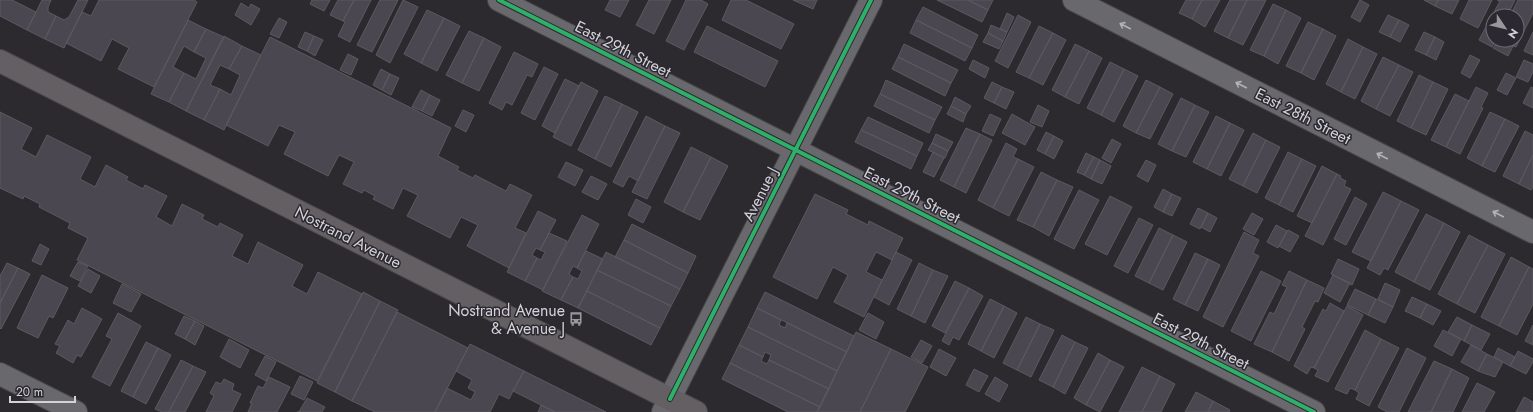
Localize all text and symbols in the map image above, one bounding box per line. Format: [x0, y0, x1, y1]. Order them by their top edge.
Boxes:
north arrow [1485, 8, 1525, 48]
street label: East 29th Street [571, 15, 675, 83]
one-way arrow [1119, 22, 1131, 29]
text: N [1504, 26, 1522, 42]
one-way arrow [1235, 80, 1247, 88]
street label: East 28th Street [1251, 82, 1355, 150]
one-way arrow [1376, 152, 1388, 159]
street label: East 29th Street [860, 161, 964, 229]
street label: Avenue J [736, 163, 784, 225]
street label: Nostrand Avenue [291, 200, 405, 274]
one-way arrow [1492, 210, 1504, 218]
place label: Nostrand Avenue & Avenue J [448, 299, 565, 340]
street label: East 29th Street [1149, 307, 1253, 375]
bus stop icon: Nostrand Avenue & Avenue J [568, 311, 584, 327]
scale bar [10, 378, 75, 404]
text: 20 m [16, 383, 43, 401]

